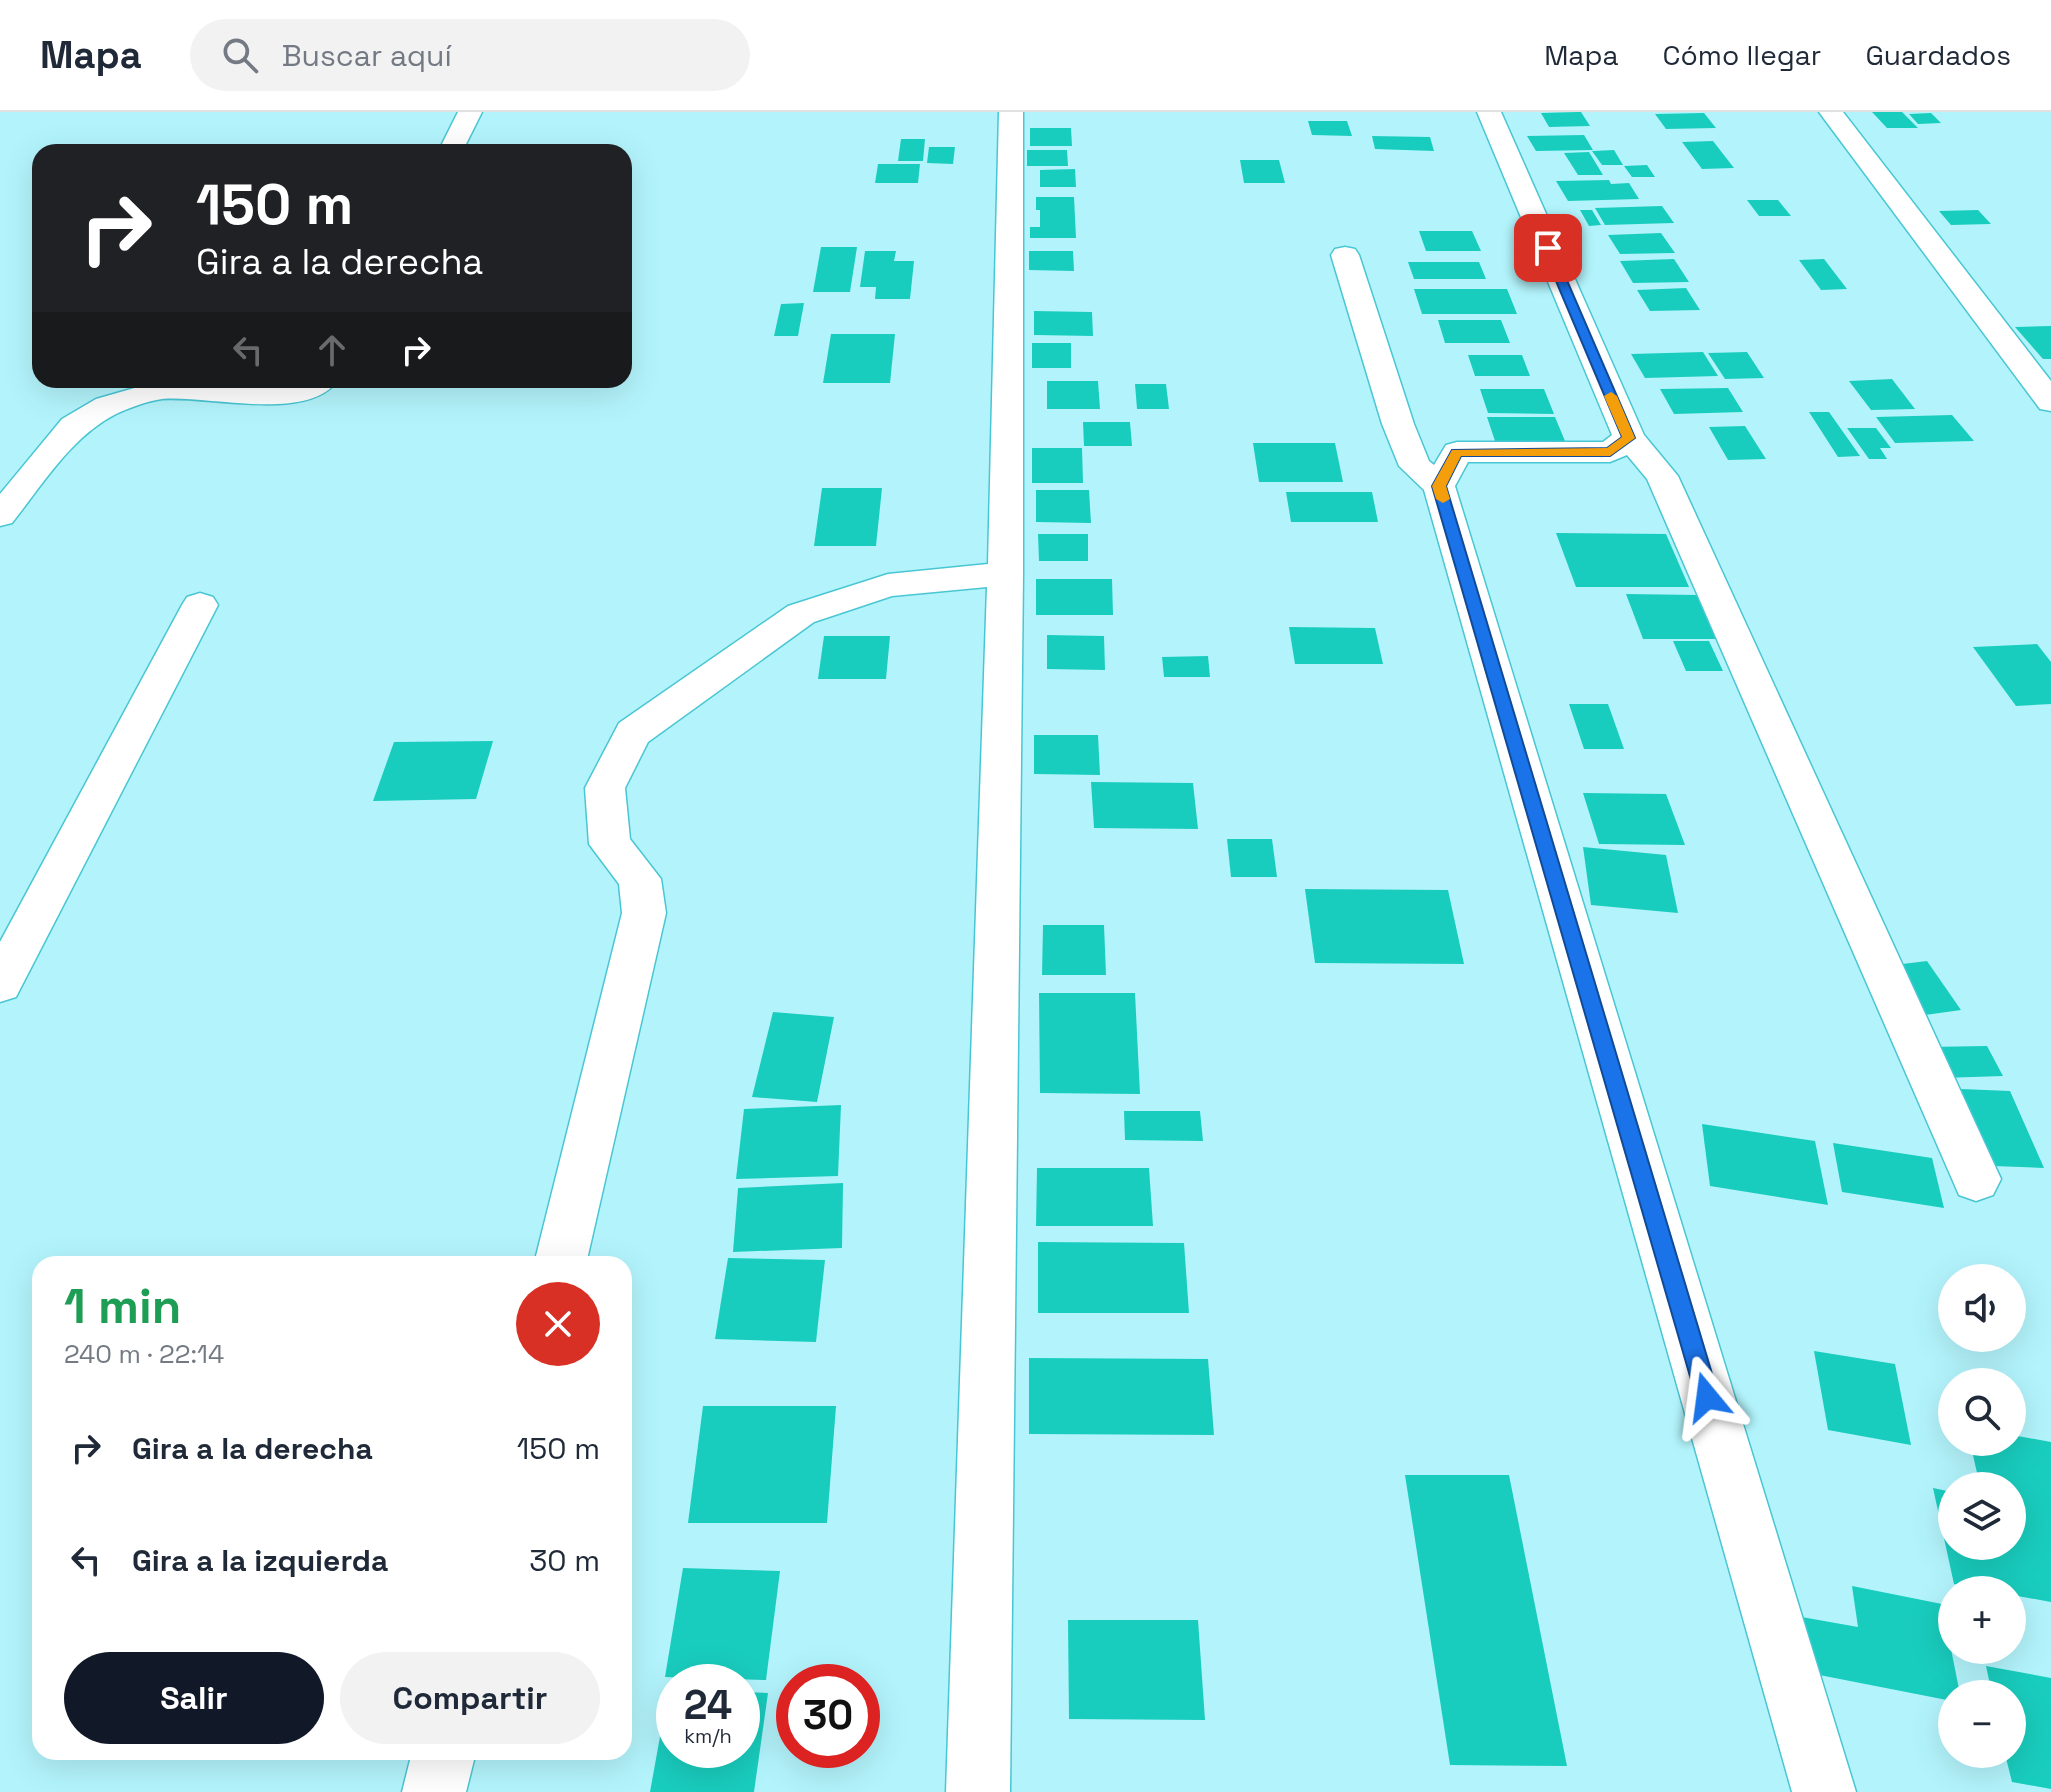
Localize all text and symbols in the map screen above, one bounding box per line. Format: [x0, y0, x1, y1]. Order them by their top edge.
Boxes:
search box [190, 19, 750, 91]
text: Mapa [40, 31, 142, 79]
icon: search [218, 33, 262, 77]
text: Buscar aquí [282, 36, 452, 75]
text: Mapa [1544, 37, 1619, 73]
text: Cómo llegar [1663, 37, 1821, 73]
text: Guardados [1865, 37, 2011, 73]
text: 150 m [196, 169, 353, 240]
icon: right [64, 176, 168, 280]
pin [1514, 214, 1582, 282]
icon: arrive [1526, 226, 1570, 270]
text: Gira a la derecha [196, 239, 483, 285]
icon: left [226, 328, 270, 372]
icon: ahead [310, 328, 354, 372]
icon: right [394, 328, 438, 372]
map controls [1938, 1264, 2026, 1768]
button: sound [1938, 1264, 2026, 1352]
text: 1 min [64, 1276, 181, 1337]
button: close [516, 1282, 600, 1366]
text: 240 m · 22:14 [64, 1337, 224, 1371]
position arrow [1665, 1355, 1749, 1439]
button: search [1938, 1368, 2026, 1456]
icon: right [64, 1426, 108, 1470]
text: Gira a la derecha [132, 1429, 373, 1468]
text: 150 m [517, 1429, 600, 1468]
button: layers [1938, 1472, 2026, 1560]
icon: left [64, 1538, 108, 1582]
text: Gira a la izquierda [132, 1541, 388, 1580]
text: 30 m [529, 1541, 600, 1580]
button: + [1938, 1576, 2026, 1664]
button: Salir [64, 1652, 324, 1744]
button: Compartir [340, 1652, 600, 1744]
speed limit sign: 30 [776, 1664, 880, 1768]
text: 24 [684, 1680, 732, 1731]
button: − [1938, 1680, 2026, 1768]
text: km/h [684, 1723, 732, 1749]

